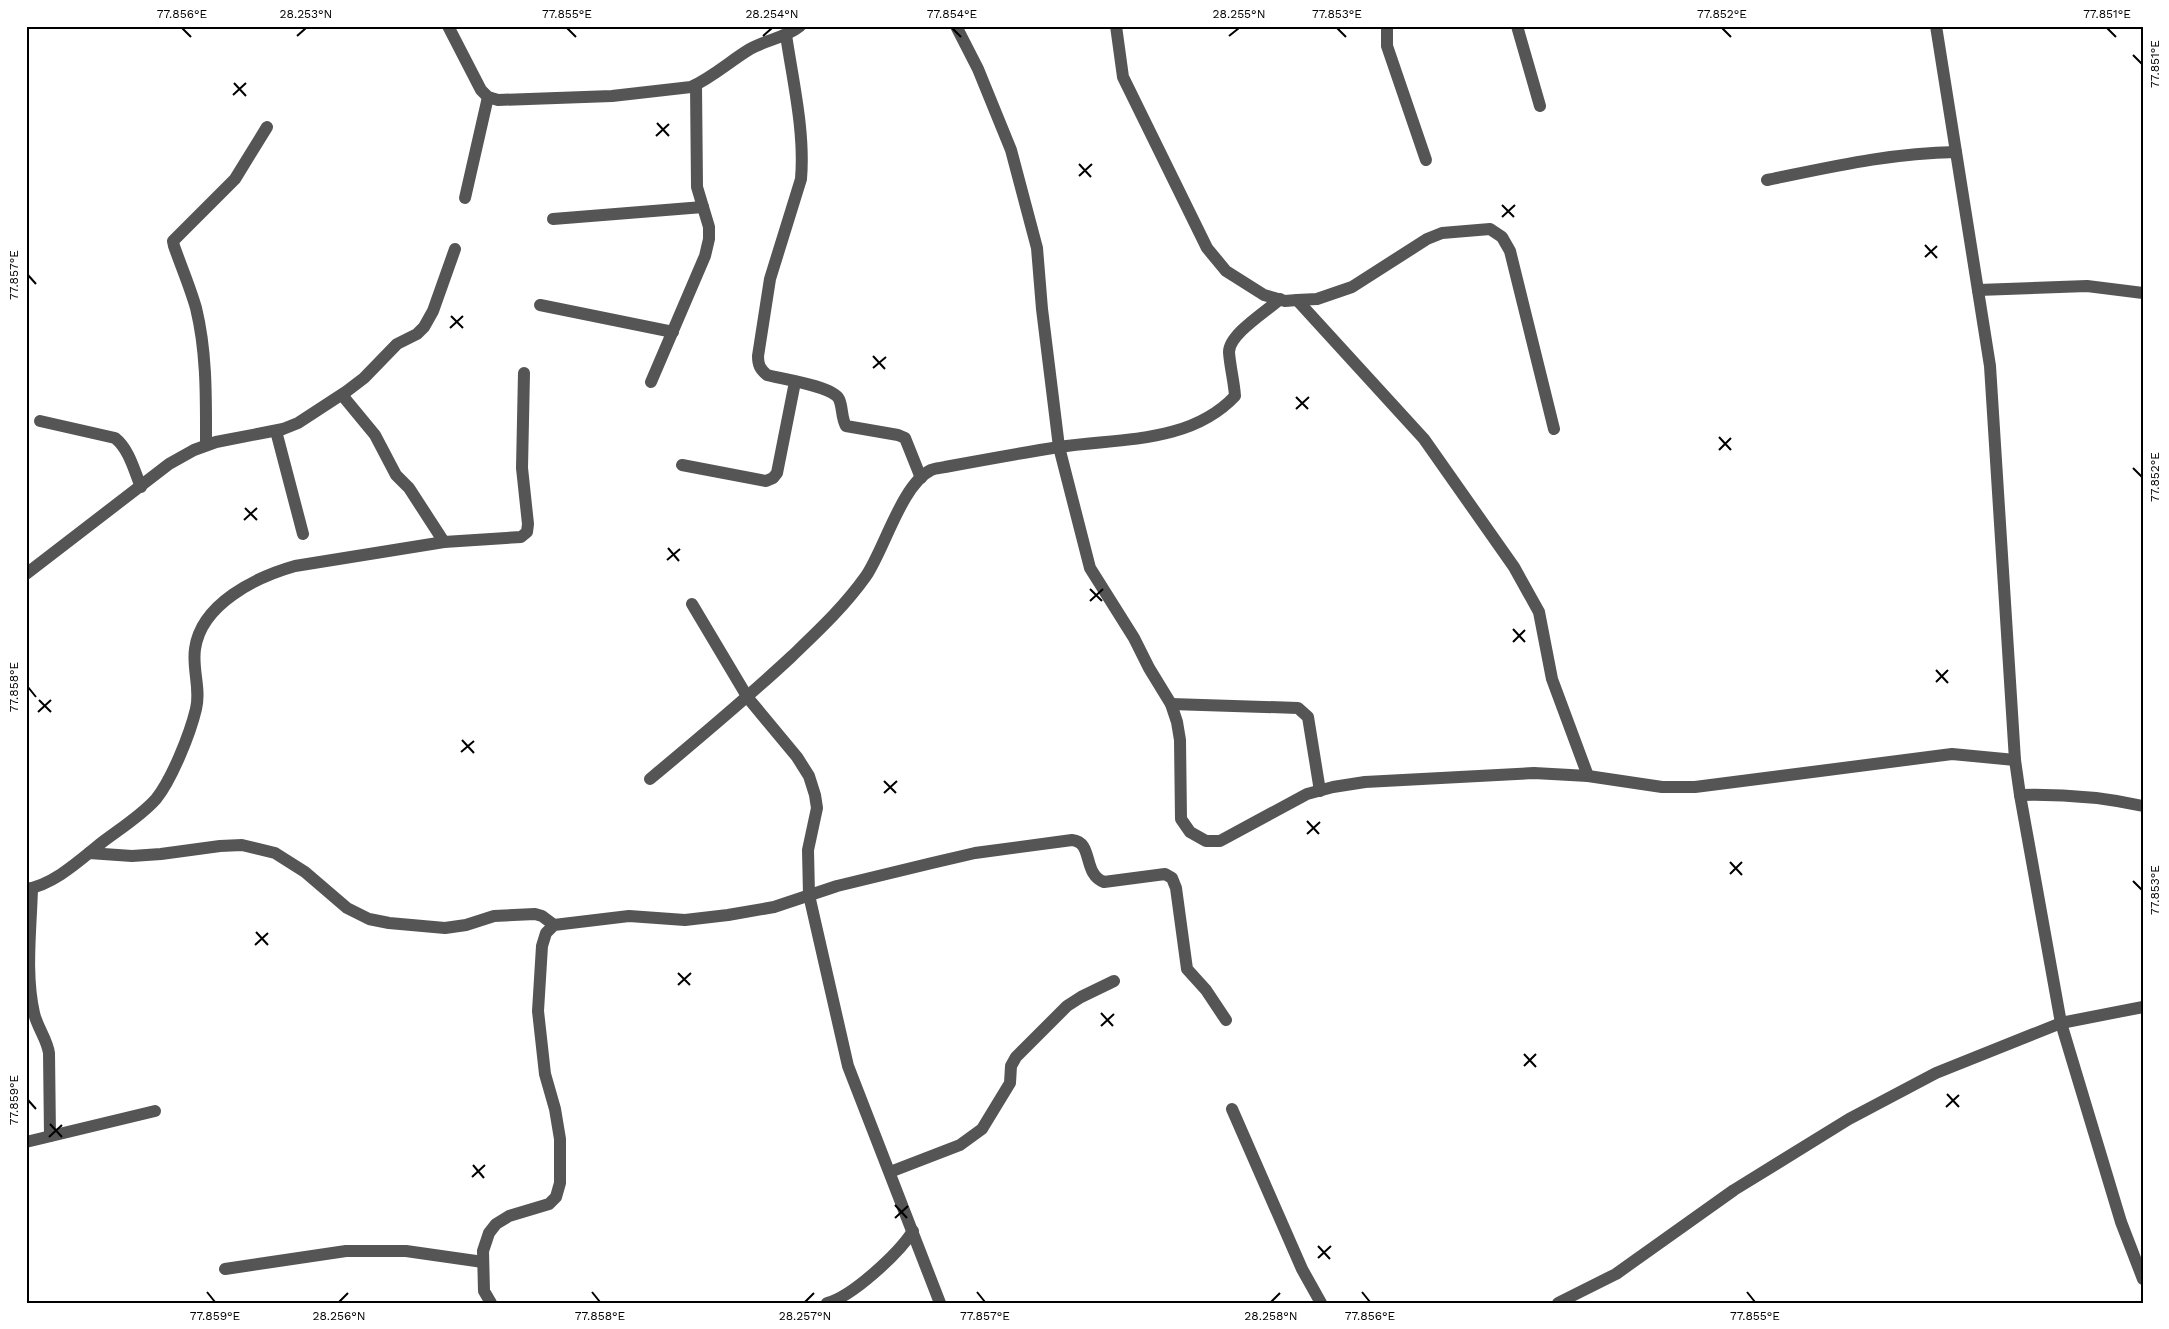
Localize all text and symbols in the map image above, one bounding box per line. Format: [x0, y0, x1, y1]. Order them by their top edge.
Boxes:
text: 77.856°E [157, 7, 208, 21]
text: 28.253°N [280, 7, 332, 21]
text: 77.855°E [542, 7, 592, 21]
text: 28.254°N [745, 7, 799, 21]
text: 77.854°E [927, 7, 978, 21]
text: 28.255°N [1213, 7, 1265, 21]
text: 77.853°E [1312, 7, 1362, 21]
text: 77.852°E [1697, 7, 1747, 21]
text: 77.851°E [2083, 7, 2131, 21]
text: 77.851°E [2148, 40, 2162, 88]
text: 77.857°E [7, 250, 21, 300]
text: 77.852°E [2148, 452, 2162, 502]
text: 77.858°E [7, 661, 21, 712]
text: 77.853°E [2148, 865, 2162, 915]
text: 77.859°E [7, 1074, 21, 1125]
text: 77.859°E [190, 1309, 241, 1323]
text: 28.256°N [312, 1309, 366, 1323]
text: 77.858°E [575, 1309, 626, 1323]
text: 28.257°N [779, 1309, 831, 1323]
text: 77.857°E [960, 1309, 1010, 1323]
text: 28.258°N [1244, 1309, 1298, 1323]
text: 77.856°E [1345, 1309, 1396, 1323]
text: 77.855°E [1730, 1309, 1780, 1323]

